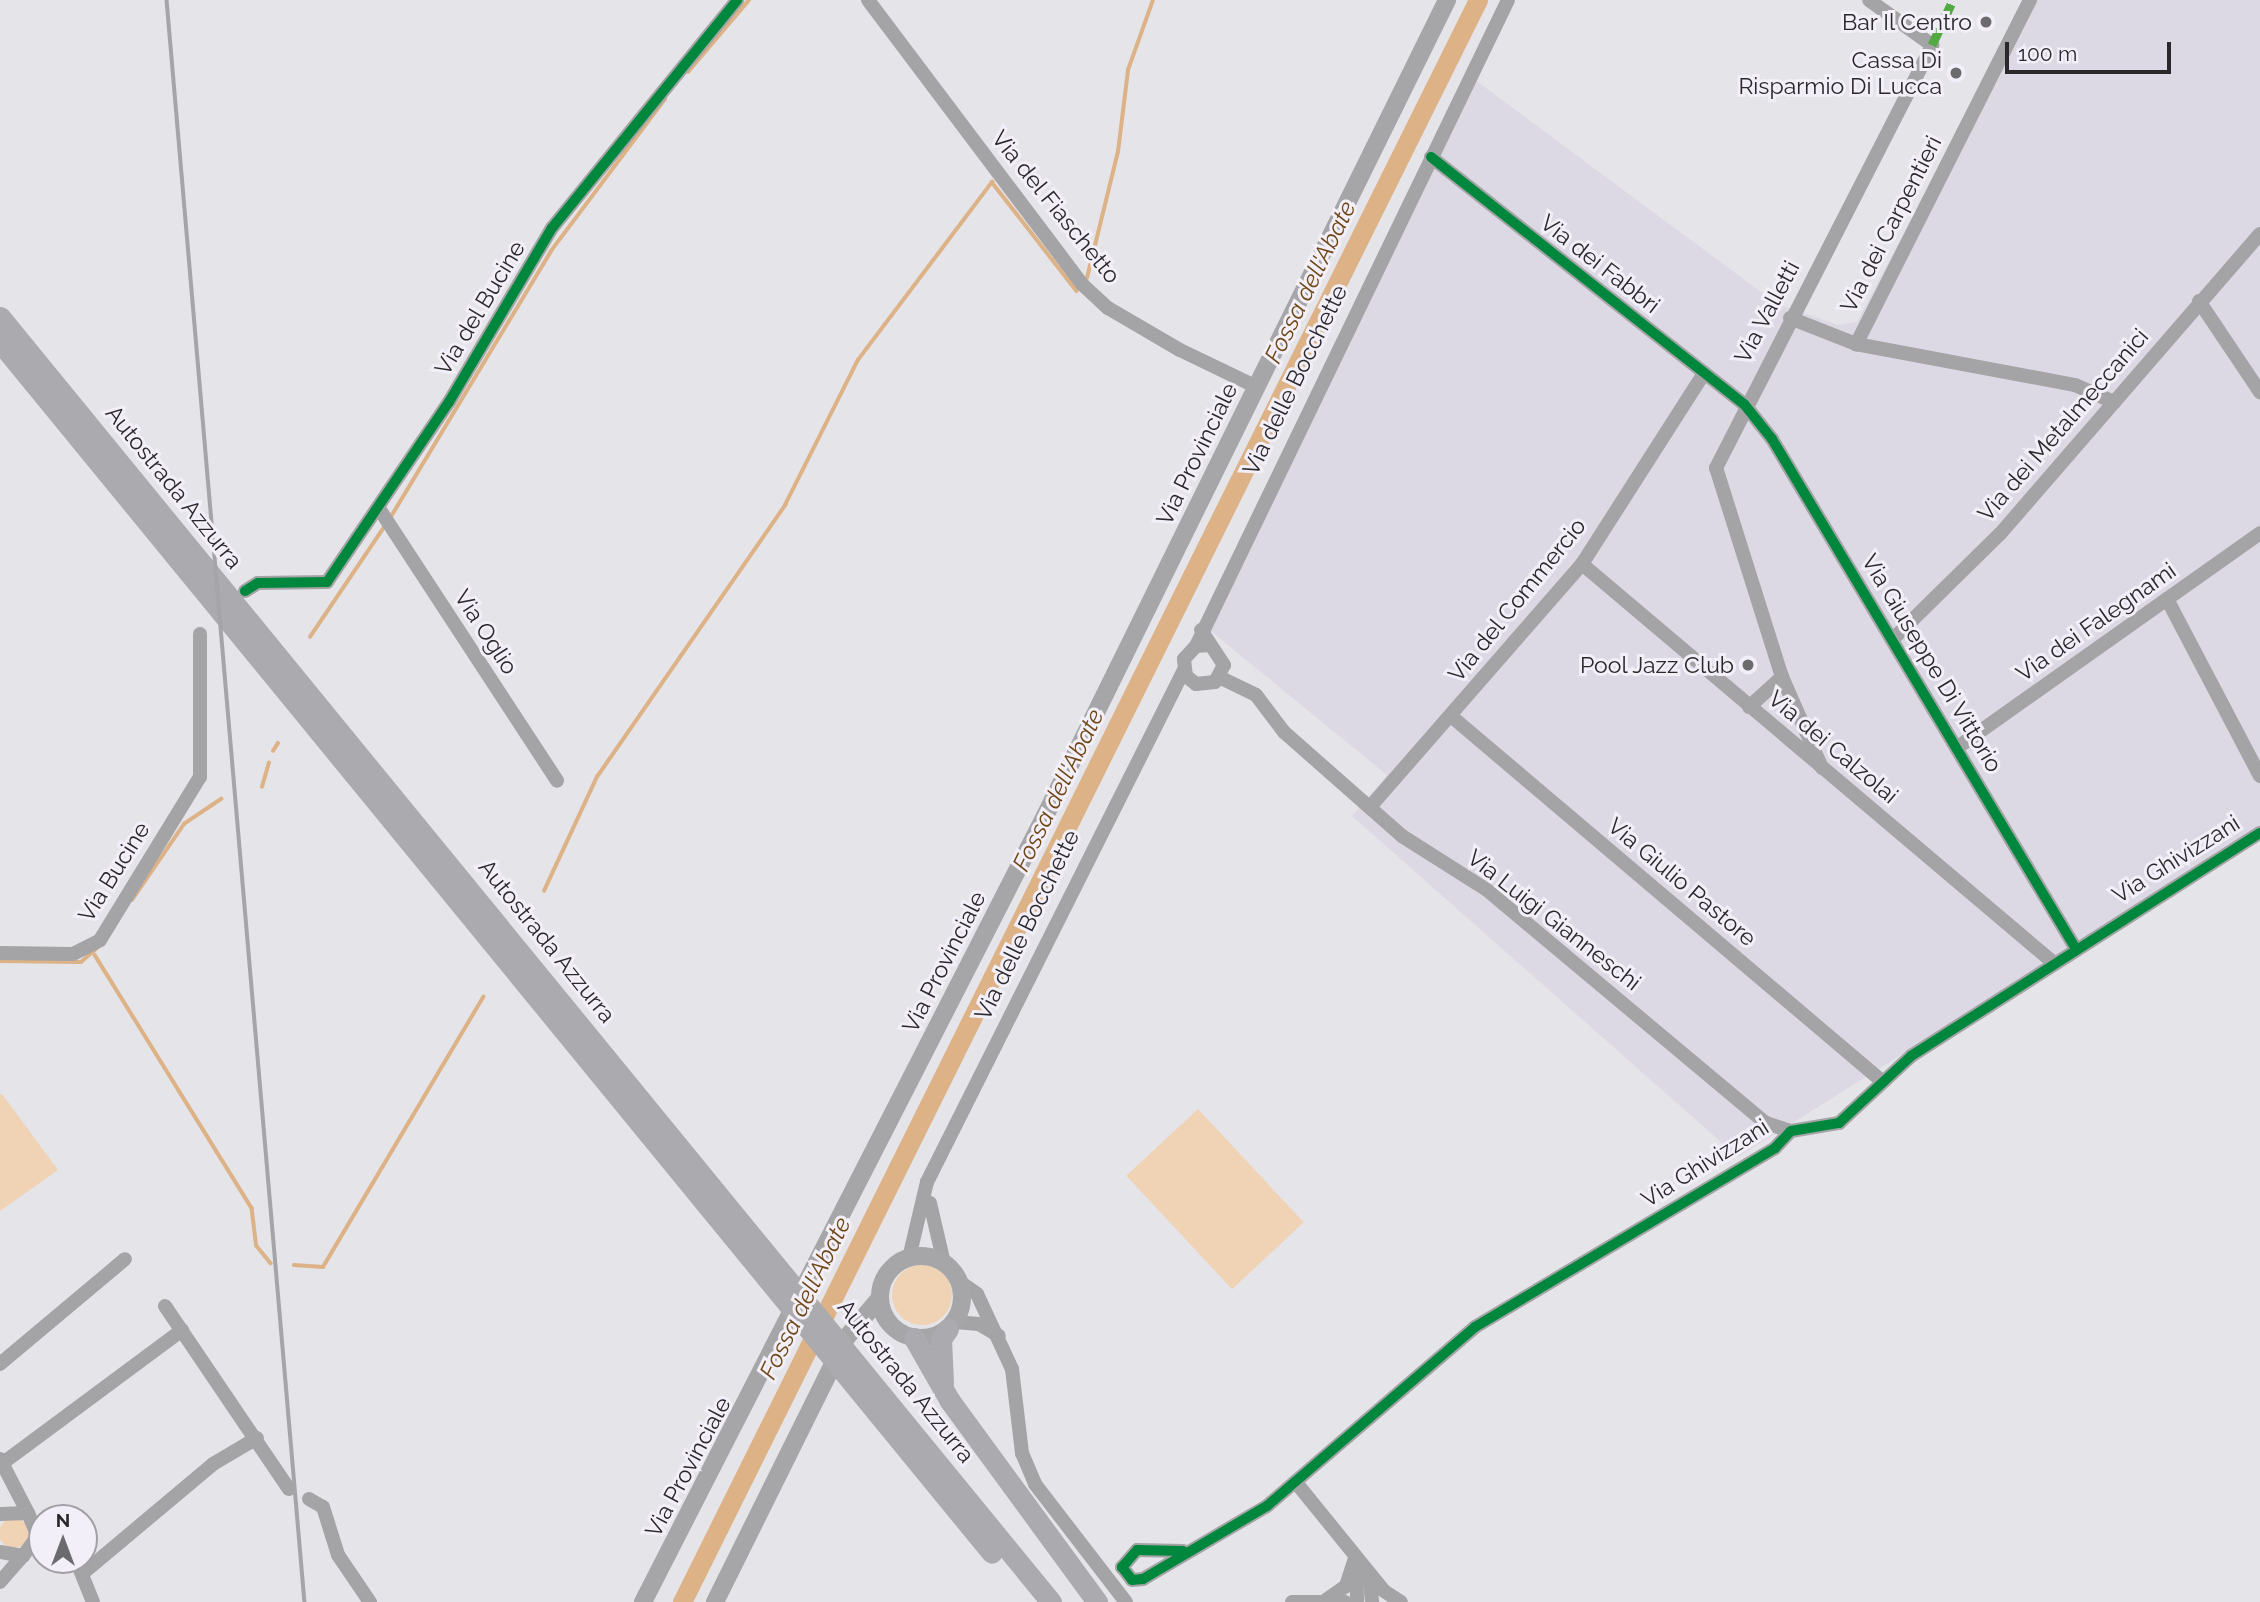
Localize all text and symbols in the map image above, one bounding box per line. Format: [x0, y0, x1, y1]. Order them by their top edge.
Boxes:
place label: Bar Il Centro [1841, 8, 1972, 36]
marker: Bar Il Centro [1978, 14, 1994, 30]
scale bar [2008, 28, 2174, 72]
text: 100 m [2018, 41, 2077, 66]
place label: Cassa Di Risparmio Di Lucca [1738, 46, 1942, 100]
marker: Cassa Di Risparmio Di Lucca [1948, 65, 1964, 81]
street label: Via del Fiaschetto [986, 125, 1126, 289]
street label: Via dei Carpentieri [1835, 131, 1947, 317]
water label: Fossa dell'Abate [1258, 196, 1362, 368]
street label: Via dei Fabbri [1535, 209, 1665, 319]
street label: Via del Bucine [429, 236, 531, 380]
street label: Via Valletti [1728, 256, 1806, 368]
street label: Via delle Bocchette [1237, 280, 1353, 480]
street label: Via dei Metalmeccanici [1972, 323, 2154, 527]
street label: Via Provinciale [1151, 378, 1243, 530]
street label: Autostrada Azzurra [99, 400, 249, 574]
street label: Via del Commercio [1442, 512, 1592, 688]
street label: Via Giuseppe Di Vittorio [1856, 549, 2008, 777]
street label: Via dei Falegnami [2011, 557, 2181, 687]
street label: Via Oglio [448, 584, 524, 680]
place label: Pool Jazz Club [1579, 651, 1734, 679]
marker: Pool Jazz Club [1740, 657, 1756, 673]
street label: Via dei Calzolai [1763, 685, 1903, 809]
water label: Fossa dell'Abate [1006, 704, 1110, 876]
street label: Via Ghivizzani [2107, 809, 2245, 909]
street label: Via Giulio Pastore [1602, 812, 1762, 952]
street label: Via Bucine [72, 817, 156, 927]
street label: Via delle Bocchette [969, 825, 1085, 1025]
street label: Via Luigi Gianneschi [1462, 844, 1646, 996]
street label: Autostrada Azzurra [472, 854, 622, 1028]
street label: Via Provinciale [897, 887, 991, 1037]
street label: Via Ghivizzani [1636, 1113, 1774, 1213]
water label: Fossa dell'Abate [753, 1212, 857, 1384]
street label: Autostrada Azzurra [831, 1294, 981, 1468]
street label: Via Provinciale [639, 1392, 737, 1542]
north arrow [28, 1504, 98, 1574]
text: N [56, 1509, 70, 1531]

